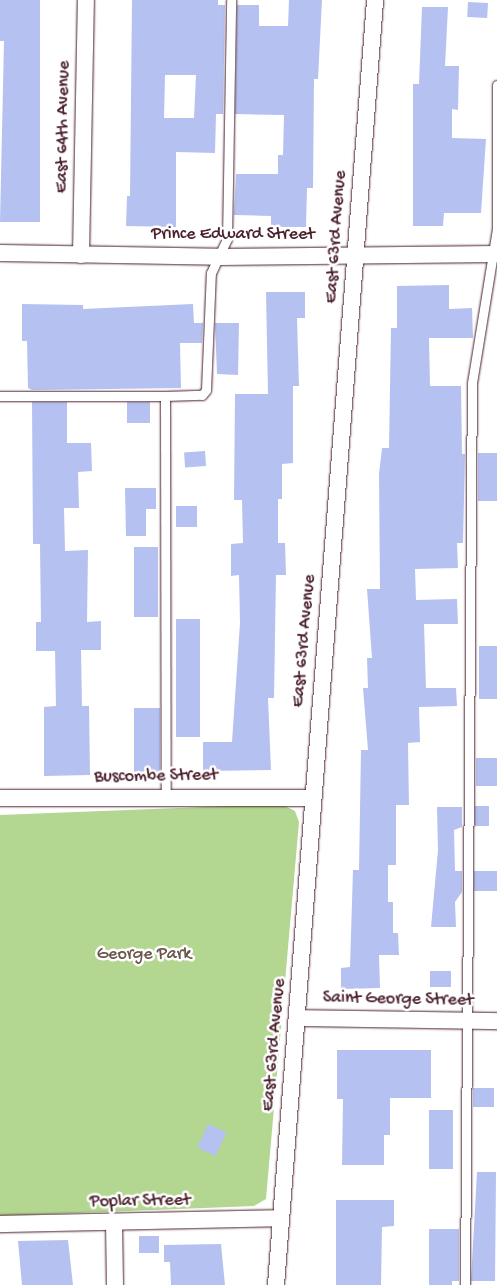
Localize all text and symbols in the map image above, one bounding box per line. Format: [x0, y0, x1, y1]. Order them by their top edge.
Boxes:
street label: East 64th Avenue [52, 61, 76, 193]
street label: East 63rd Avenue [322, 170, 352, 304]
street label: Prince Edward Street [151, 224, 315, 246]
street label: East 63rd Avenue [288, 574, 322, 708]
street label: Buscombe Street [94, 765, 218, 789]
park label: George Park [97, 944, 191, 966]
street label: East 63rd Avenue [258, 978, 292, 1112]
street label: Saint George Street [323, 988, 473, 1012]
street label: Poplar Street [89, 1190, 191, 1214]

